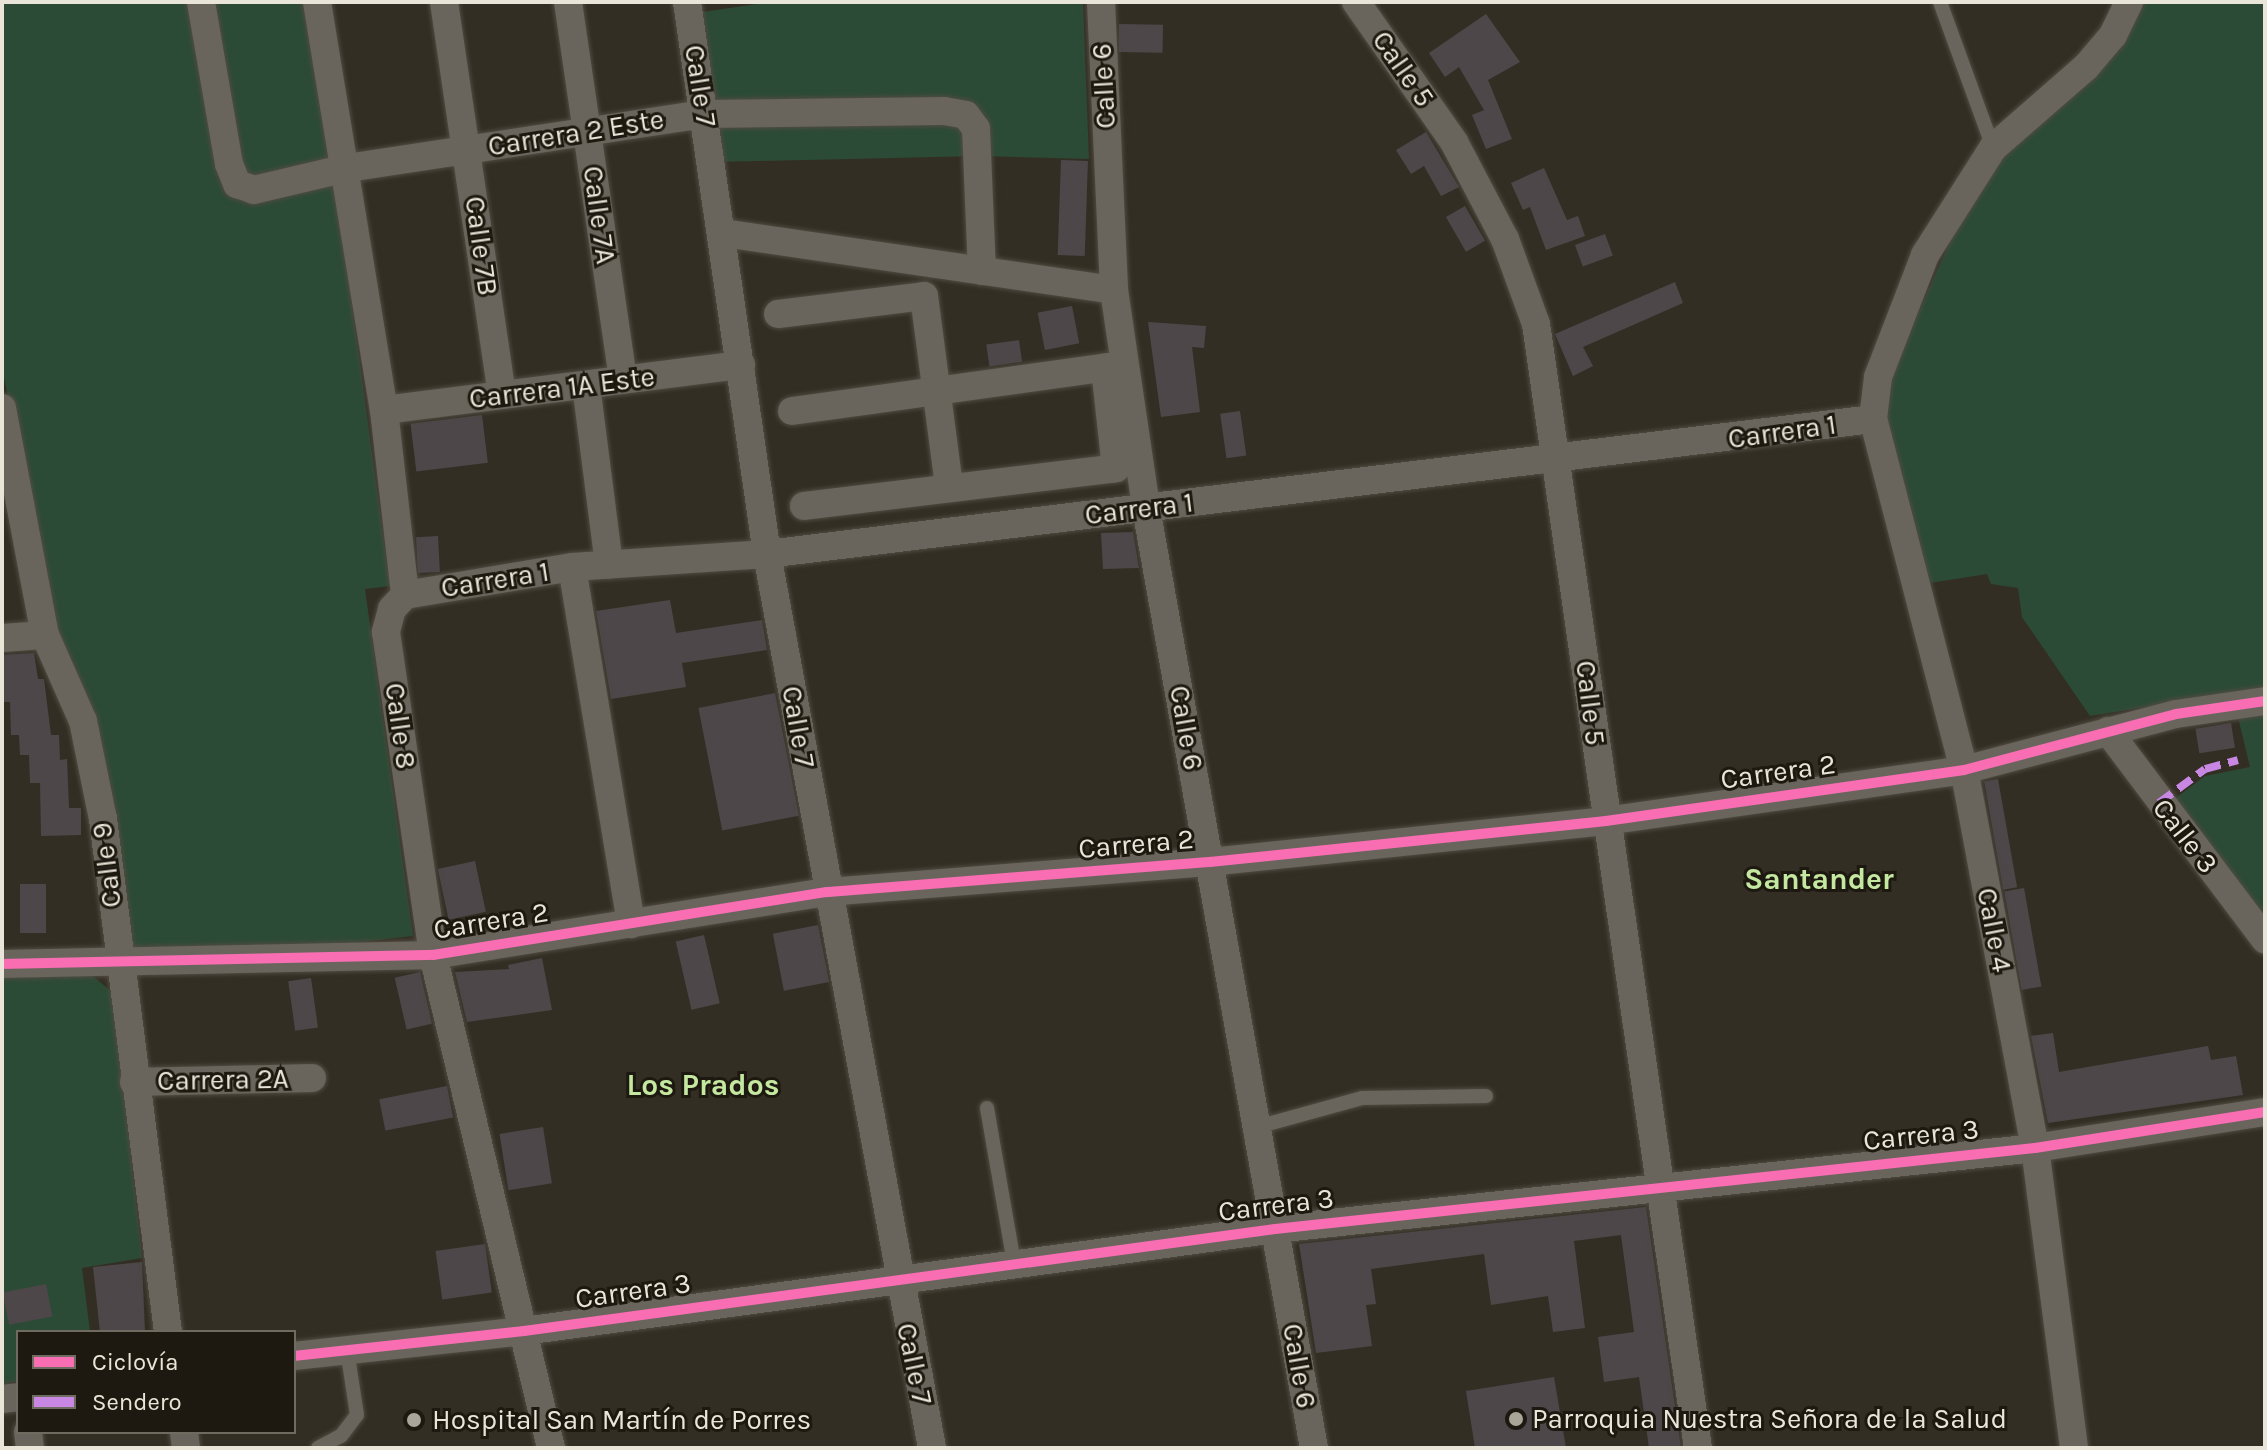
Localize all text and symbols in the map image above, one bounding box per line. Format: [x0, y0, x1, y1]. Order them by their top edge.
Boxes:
street label: Calle 5 [1365, 25, 1441, 113]
street label: Calle 7 [677, 43, 723, 129]
street label: Calle 6 [1085, 43, 1123, 129]
street label: Carrera 2 Este [486, 103, 666, 163]
street label: Calle 7A [576, 164, 622, 266]
street label: Calle 7B [457, 194, 505, 298]
street label: Carrera 1A Este [467, 360, 657, 416]
street label: Carrera 1 [1726, 408, 1838, 456]
street label: Carrera 1 [1083, 486, 1195, 532]
street label: Carrera 1 [439, 555, 551, 605]
street label: Calle 5 [1568, 659, 1612, 747]
street label: Calle 8 [377, 681, 423, 771]
street label: Calle 7 [774, 683, 822, 771]
street label: Calle 6 [1162, 683, 1210, 773]
street label: Carrera 2 [1718, 747, 1838, 797]
street label: Calle 3 [2145, 792, 2225, 880]
street label: Calle 9 [85, 821, 129, 909]
street label: Carrera 2 [1077, 822, 1195, 866]
district label: Santander [1744, 861, 1894, 897]
street label: Calle 4 [1969, 885, 2019, 975]
street label: Carrera 2 [431, 895, 551, 947]
street label: Carrera 2A [157, 1062, 289, 1098]
district label: Los Prados [626, 1067, 780, 1103]
street label: Carrera 3 [1862, 1112, 1980, 1158]
street label: Carrera 3 [1216, 1181, 1336, 1229]
street label: Carrera 3 [573, 1266, 693, 1316]
street label: Calle 7 [889, 1320, 939, 1408]
street label: Calle 6 [1275, 1321, 1323, 1411]
legend [16, 1330, 296, 1434]
text: Ciclovía [92, 1348, 179, 1376]
text: Sendero [92, 1388, 182, 1416]
place label: Parroquia Nuestra Señora de la Salud [1532, 1402, 2007, 1436]
place label: Hospital San Martín de Porres [432, 1403, 811, 1437]
marker: Hospital San Martín de Porres [403, 1409, 425, 1431]
marker: Parroquia Nuestra Señora de la Salud [1507, 1410, 1525, 1428]

